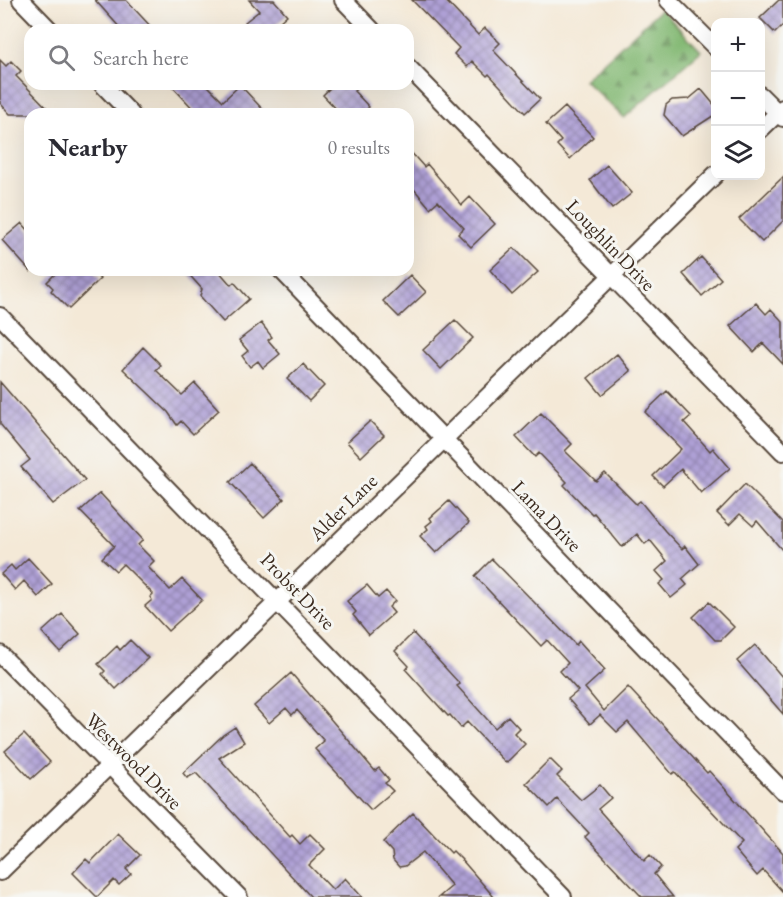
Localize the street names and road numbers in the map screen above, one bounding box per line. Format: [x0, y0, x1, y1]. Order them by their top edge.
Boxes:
street label: Loughlin Drive [561, 193, 662, 297]
street label: Alder Lane [303, 468, 383, 547]
street label: Lama Drive [506, 475, 588, 558]
street label: Probst Drive [255, 547, 341, 635]
street label: Westwood Drive [80, 707, 188, 815]

